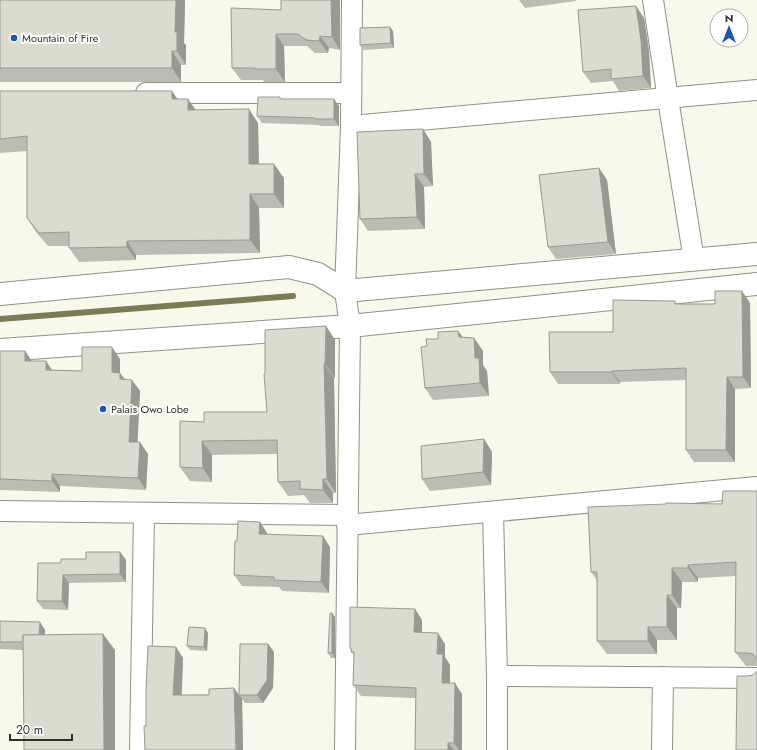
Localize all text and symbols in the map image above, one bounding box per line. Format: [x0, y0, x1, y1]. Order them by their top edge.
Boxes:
north arrow [709, 8, 749, 48]
text: N [725, 10, 733, 26]
place label: Mountain of Fire [22, 30, 99, 46]
marker: Mountain of Fire [9, 33, 19, 43]
place label: Palais Owo Lobe [111, 401, 189, 417]
marker: Palais Owo Lobe [98, 404, 108, 414]
scale bar [10, 716, 72, 742]
text: 20 m [16, 721, 43, 739]

